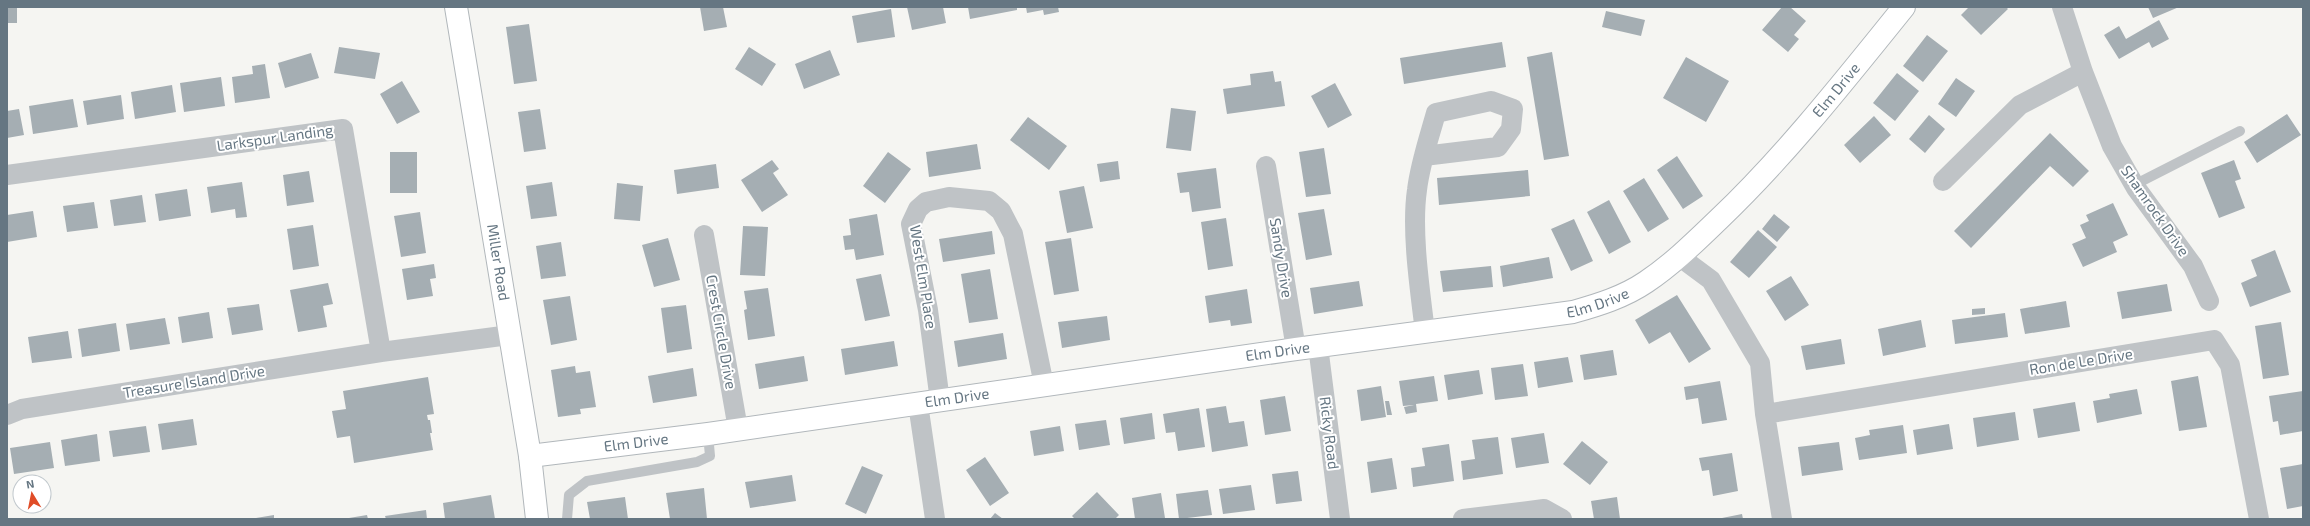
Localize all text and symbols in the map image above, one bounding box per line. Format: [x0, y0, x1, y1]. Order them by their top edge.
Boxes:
street label: Elm Drive [1808, 59, 1863, 120]
street label: Larkspur Landing [215, 120, 335, 154]
street label: Shamrock Drive [2118, 162, 2194, 259]
street label: Sandy Drive [1267, 217, 1297, 299]
street label: Miller Road [484, 223, 514, 302]
street label: West Elm Place [907, 224, 941, 330]
street label: Crest Circle Drive [703, 273, 741, 391]
street label: Elm Drive [1565, 283, 1632, 321]
street label: Elm Drive [1244, 337, 1311, 364]
street label: Ron de Le Drive [2028, 344, 2134, 378]
street label: Treasure Island Drive [122, 361, 266, 401]
street label: Elm Drive [923, 383, 990, 411]
street label: Ricky Road [1317, 395, 1343, 470]
street label: Elm Drive [603, 429, 669, 455]
north arrow [12, 474, 52, 514]
text: N [25, 477, 35, 491]

